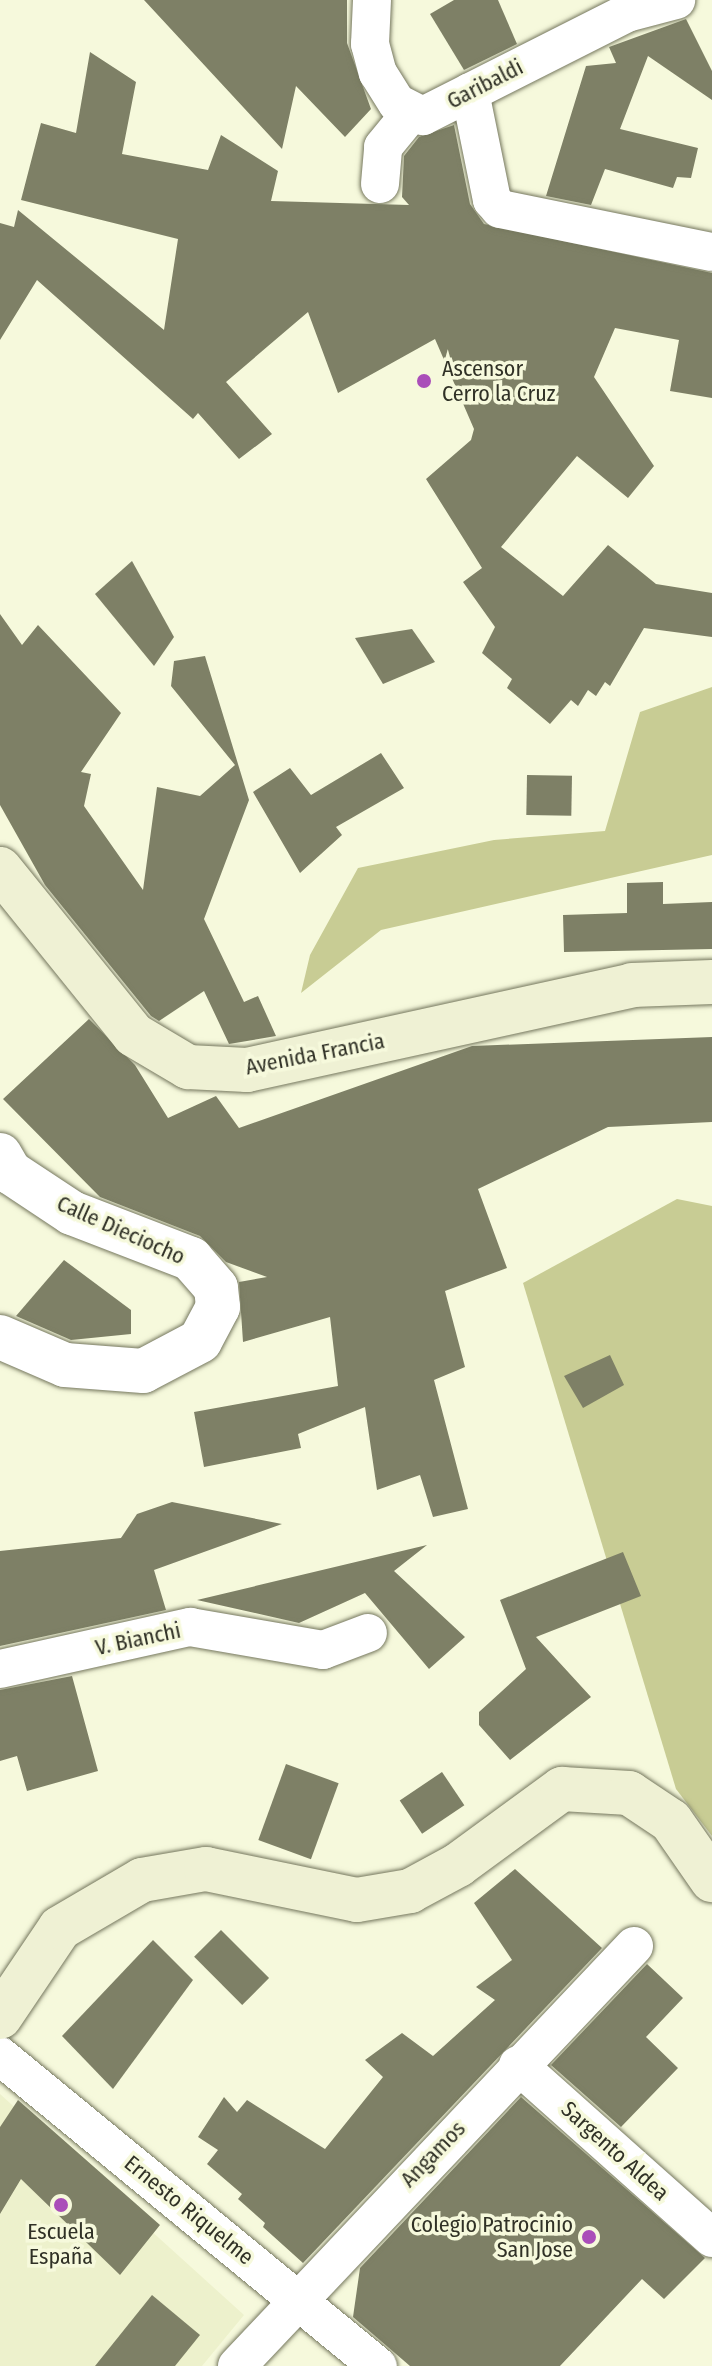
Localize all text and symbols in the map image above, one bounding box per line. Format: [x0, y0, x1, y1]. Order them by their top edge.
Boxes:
street label: Garibaldi [443, 54, 527, 114]
place label: Ascensor Cerro la Cruz [442, 355, 555, 406]
marker: Ascensor Cerro la Cruz [413, 370, 435, 392]
street label: Avenida Francia [243, 1028, 387, 1080]
street label: Calle Dieciocho [53, 1190, 189, 1270]
street label: V. Bianchi [93, 1617, 183, 1661]
street label: Sargento Aldea [556, 2096, 674, 2206]
street label: Angamos [395, 2115, 471, 2193]
street label: Ernesto Riquelme [119, 2150, 259, 2270]
marker: Escuela España [52, 2196, 70, 2214]
place label: Colegio Patrocinio San Jose [411, 2211, 573, 2262]
place label: Escuela España [27, 2218, 95, 2270]
marker: Colegio Patrocinio San Jose [580, 2228, 598, 2246]

